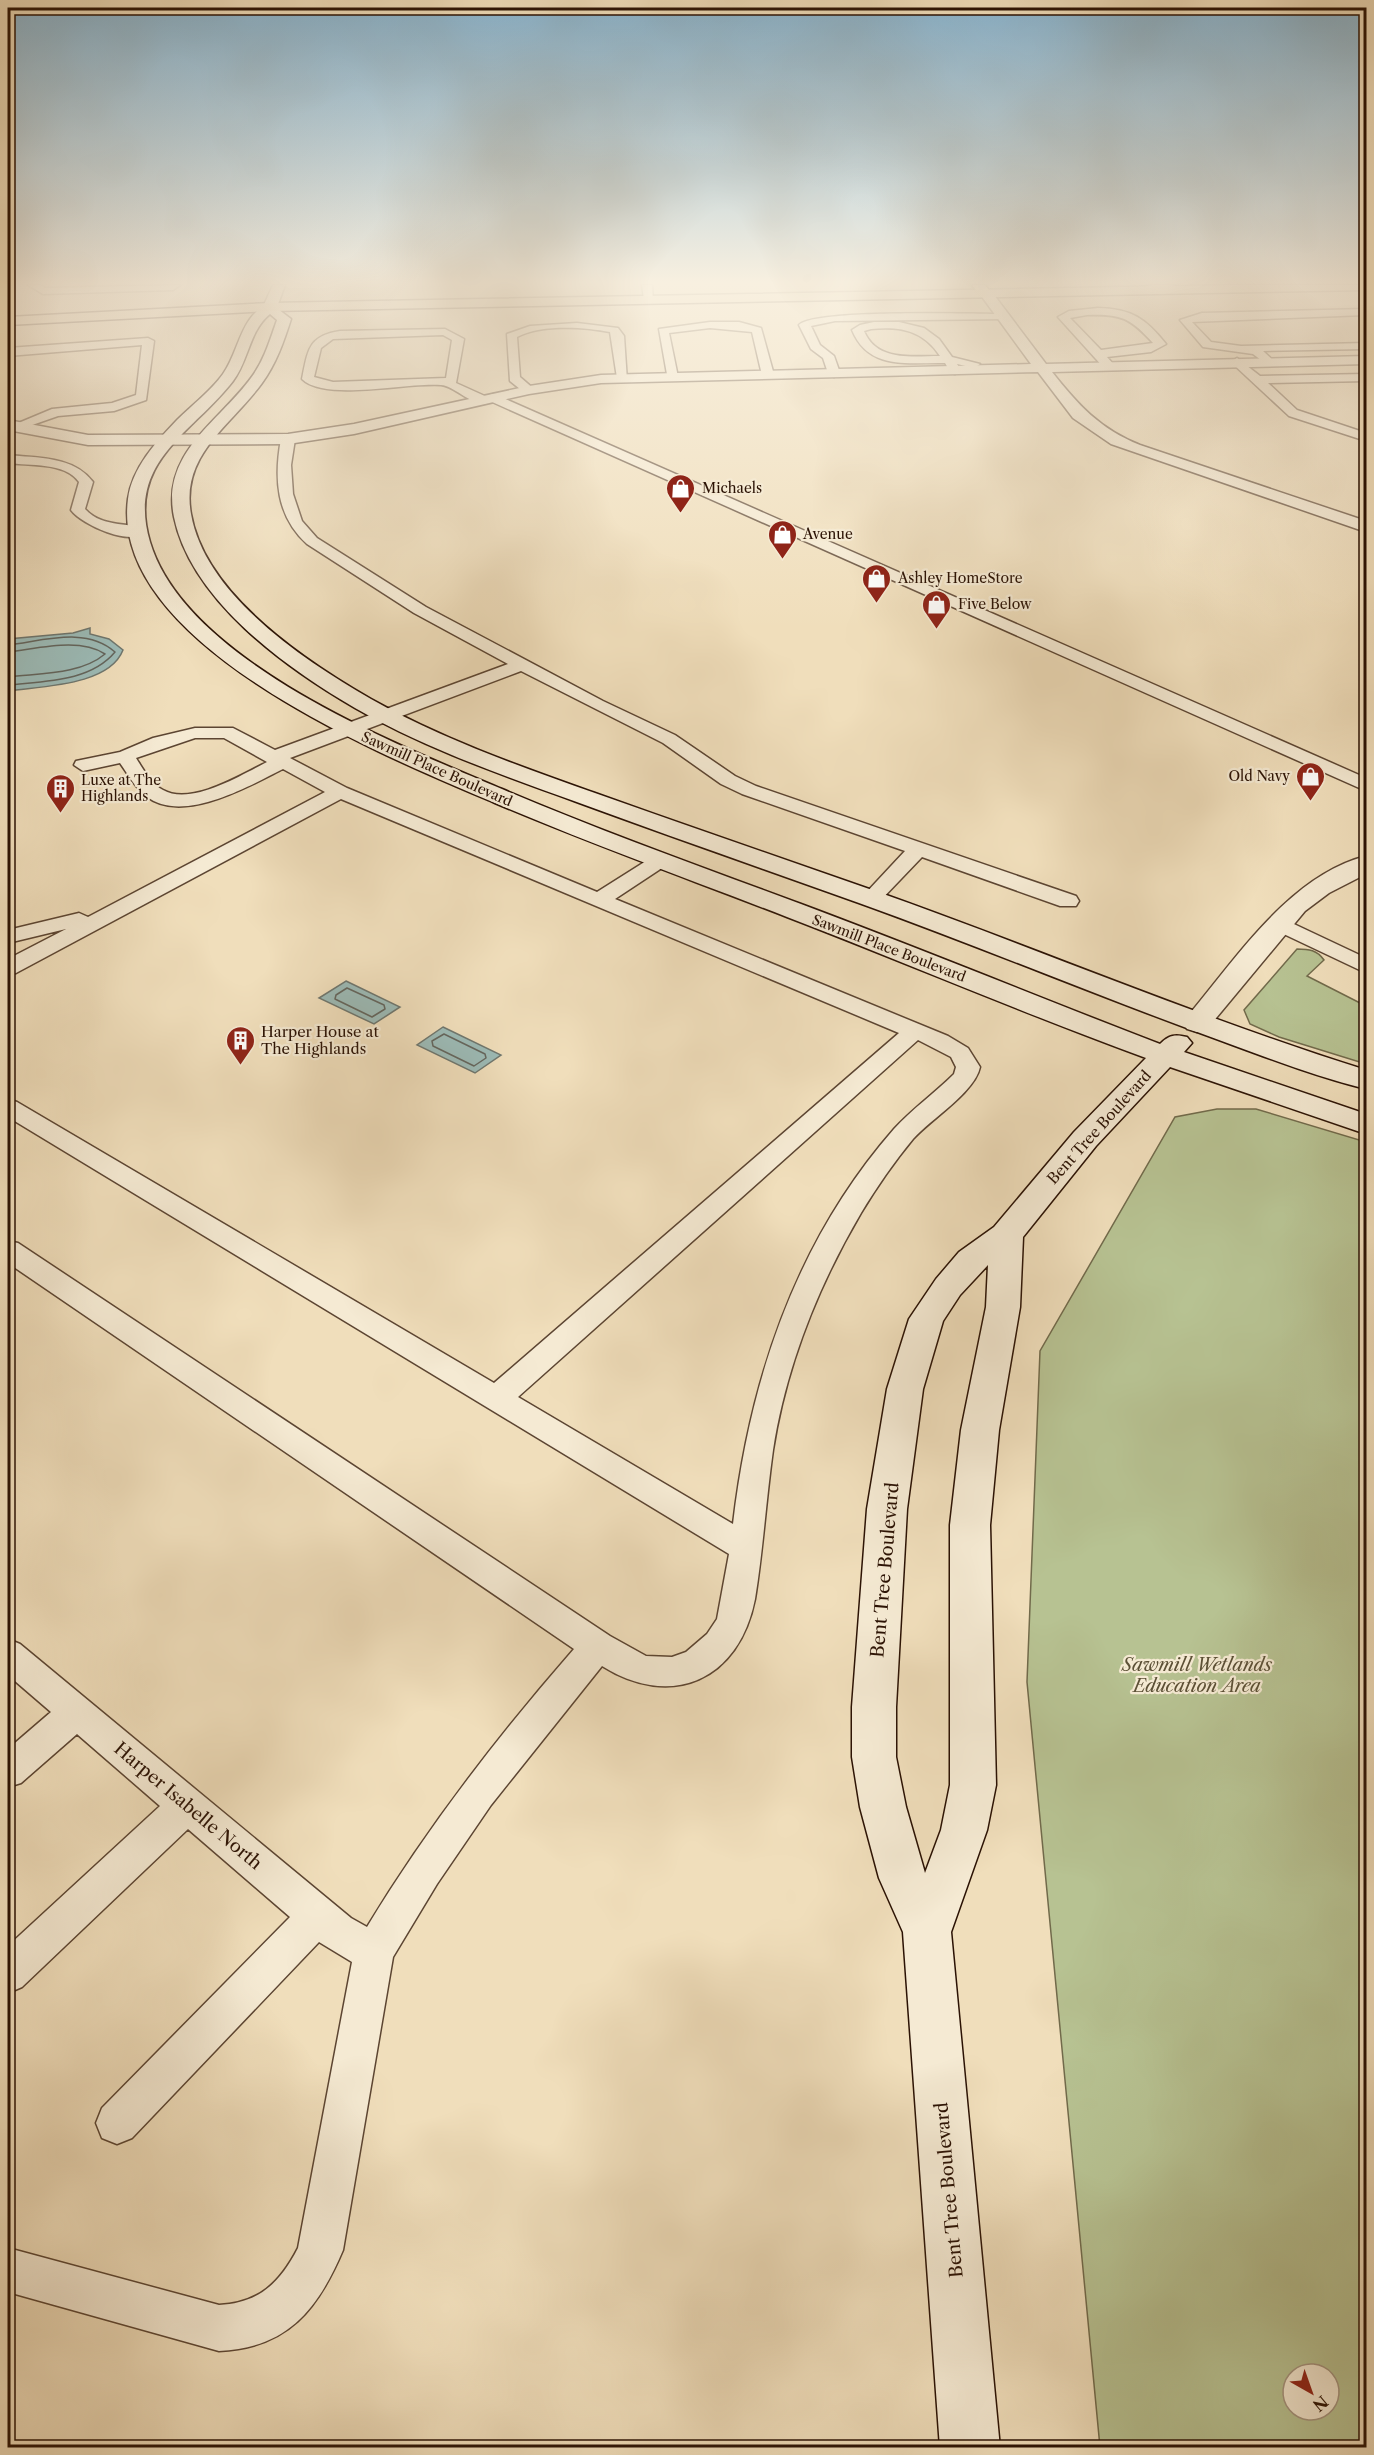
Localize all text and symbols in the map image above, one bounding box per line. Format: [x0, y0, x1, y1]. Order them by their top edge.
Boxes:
shop icon: Michaels [665, 472, 697, 514]
place label: Michaels [702, 479, 762, 497]
shop icon: Avenue [766, 518, 798, 560]
place label: Avenue [802, 525, 853, 543]
shop icon: Ashley HomeStore [861, 562, 893, 604]
place label: Ashley HomeStore [897, 569, 1023, 587]
shop icon: Five Below [921, 588, 953, 630]
place label: Five Below [958, 595, 1032, 613]
street label: Sawmill Place Boulevard [359, 728, 516, 811]
shop icon: Old Navy [1295, 760, 1327, 802]
place label: Old Navy [1228, 767, 1290, 785]
place label: Luxe at The Highlands [81, 771, 161, 805]
building icon: Luxe at The Highlands [44, 772, 76, 814]
street label: Sawmill Place Boulevard [809, 910, 969, 986]
place label: Harper House at The Highlands [261, 1022, 379, 1058]
building icon: Harper House at The Highlands [224, 1024, 256, 1066]
street label: Bent Tree Boulevard [1043, 1066, 1155, 1188]
street label: Bent Tree Boulevard [866, 1481, 904, 1659]
park label: Sawmill Wetlands Education Area [1121, 1654, 1272, 1697]
street label: Harper Isabelle North [109, 1738, 267, 1874]
street label: Bent Tree Boulevard [930, 2101, 968, 2279]
north arrow [1281, 2362, 1341, 2422]
text: N [1309, 2391, 1332, 2416]

